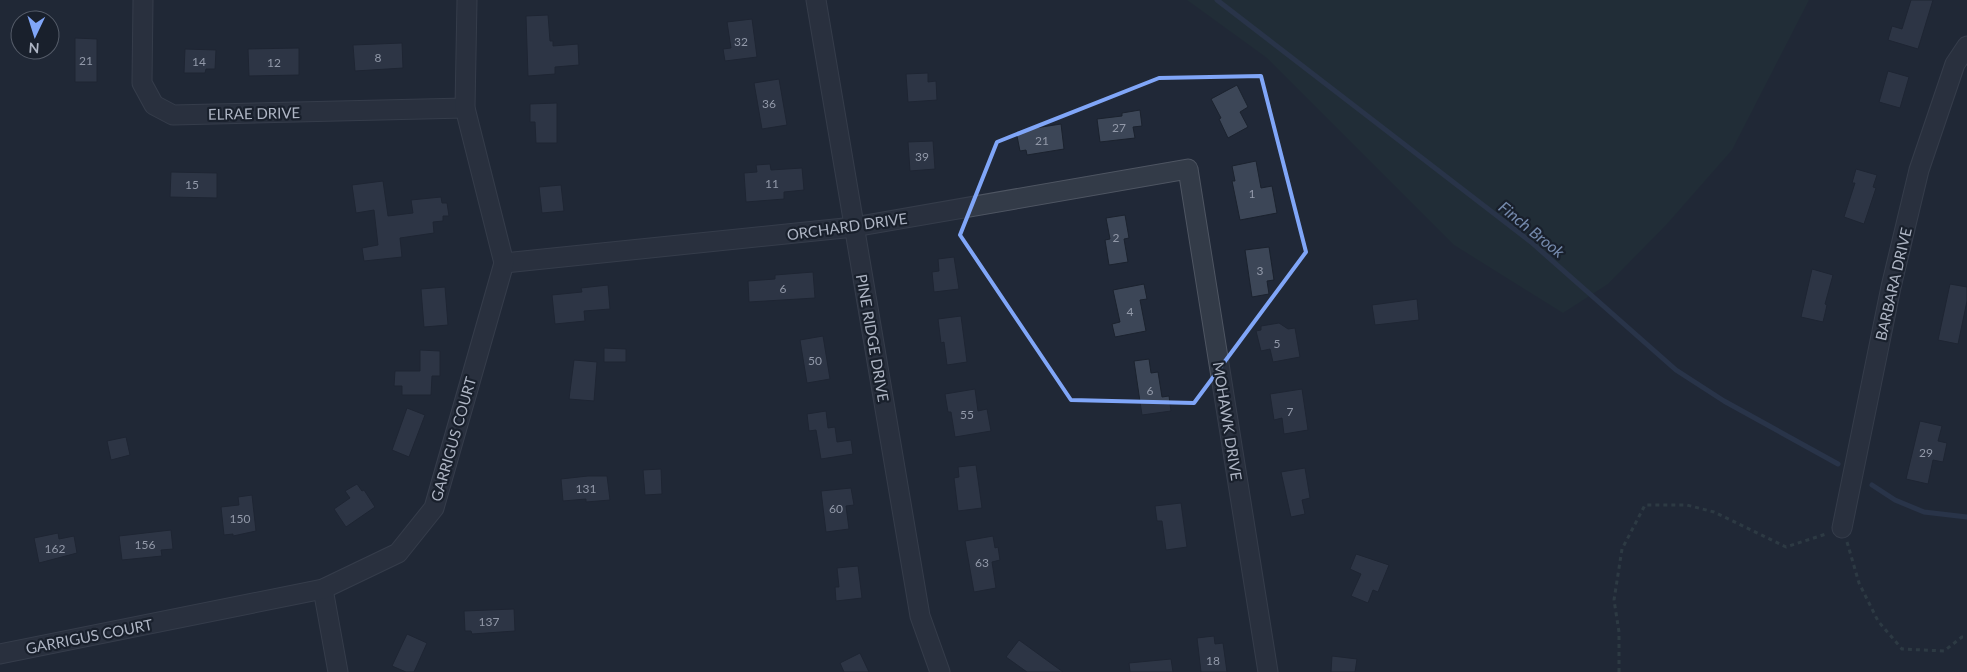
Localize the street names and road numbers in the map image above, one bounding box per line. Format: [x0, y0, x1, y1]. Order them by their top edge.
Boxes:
street label: ELRAE DRIVE [208, 103, 300, 123]
street label: ORCHARD DRIVE [786, 209, 908, 243]
street label: BARBARA DRIVE [1871, 226, 1915, 342]
street label: PINE RIDGE DRIVE [853, 273, 893, 403]
street label: MOHAWK DRIVE [1210, 360, 1246, 482]
street label: GARRIGUS COURT [427, 375, 479, 503]
street label: GARRIGUS COURT [24, 615, 154, 657]

